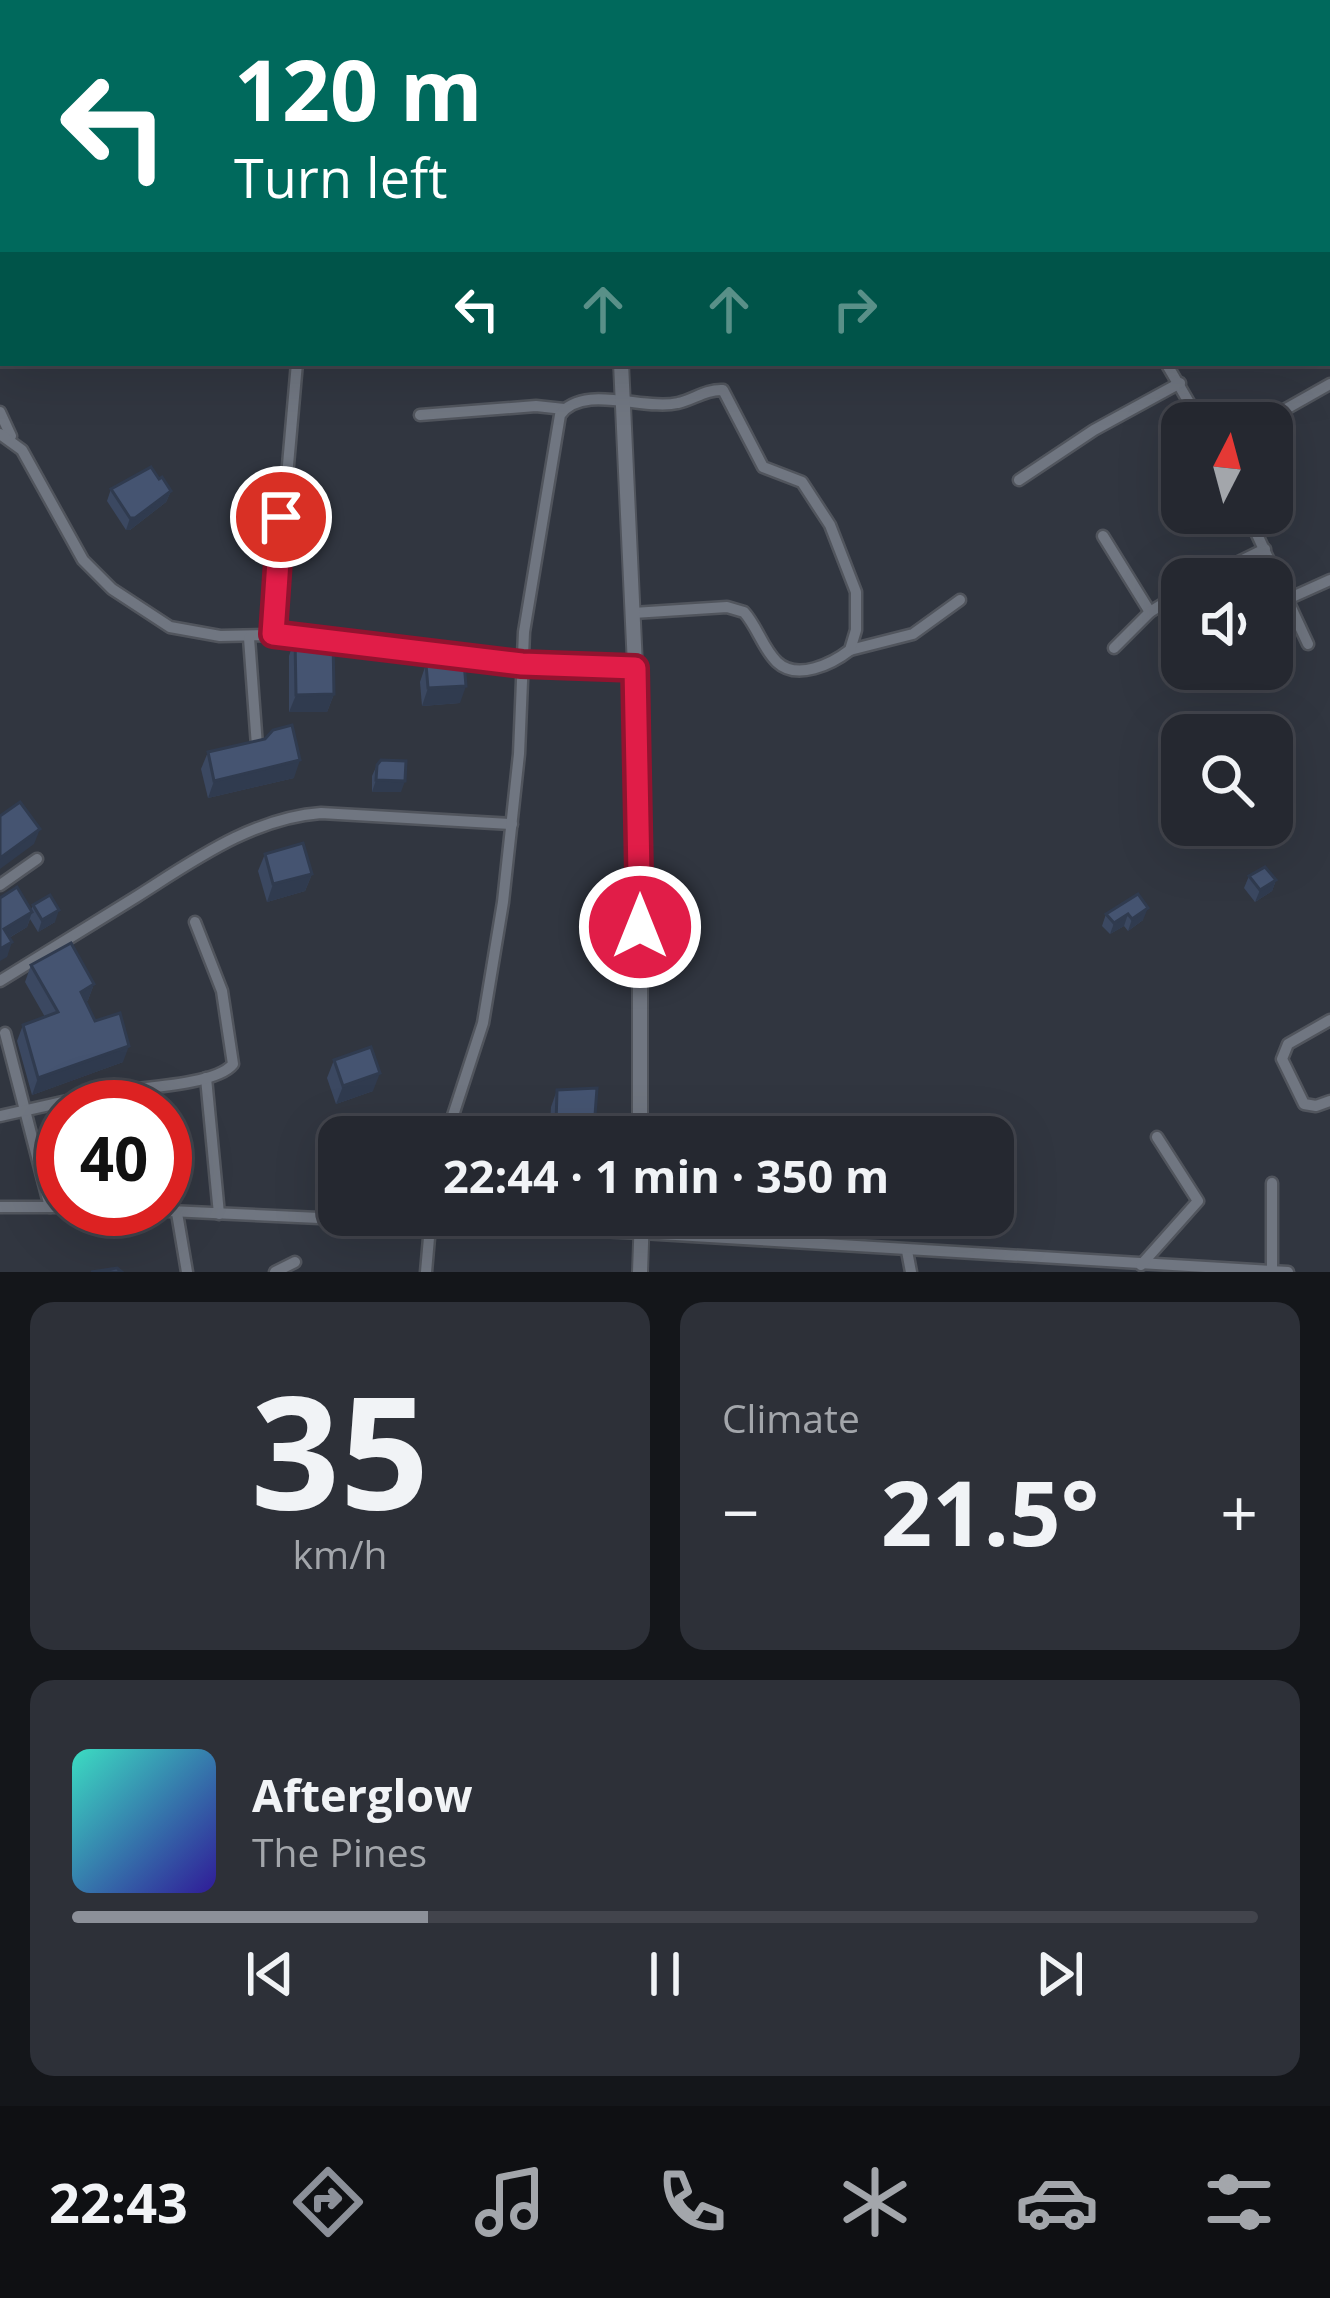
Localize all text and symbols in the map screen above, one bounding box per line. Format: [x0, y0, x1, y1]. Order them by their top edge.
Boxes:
text: 120 m [234, 31, 482, 146]
icon: left [36, 48, 192, 204]
text: Turn left [234, 140, 447, 214]
icon: left [444, 276, 510, 342]
icon: ahead [570, 276, 636, 342]
icon: ahead [696, 276, 762, 342]
icon: right [822, 276, 888, 342]
north arrow [1161, 402, 1293, 534]
map controls [1161, 402, 1293, 846]
pin [230, 466, 332, 568]
icon: arrive [248, 484, 314, 550]
button: sound [1161, 558, 1293, 690]
button: search [1161, 714, 1293, 846]
position arrow [577, 864, 703, 990]
speed limit sign: 40 [36, 1080, 192, 1236]
text: 22:44 · 1 min · 350 m [443, 1145, 889, 1206]
text: 35 [251, 1342, 429, 1555]
text: Climate [722, 1391, 860, 1444]
text: 21.5° [881, 1450, 1099, 1572]
text: − [722, 1466, 760, 1556]
text: + [1220, 1466, 1258, 1556]
text: km/h [293, 1527, 387, 1580]
text: Afterglow [252, 1764, 473, 1825]
text: The Pines [252, 1825, 427, 1878]
icon: previous [237, 1941, 303, 2007]
icon: pause [632, 1941, 698, 2007]
icon: next [1027, 1941, 1093, 2007]
icon: directions [286, 2160, 370, 2244]
icon: music [468, 2160, 552, 2244]
icon: phone [650, 2160, 734, 2244]
icon: climate [833, 2160, 917, 2244]
icon: car [1015, 2160, 1099, 2244]
icon: filters [1197, 2160, 1281, 2244]
text: 22:43 [49, 2165, 188, 2239]

